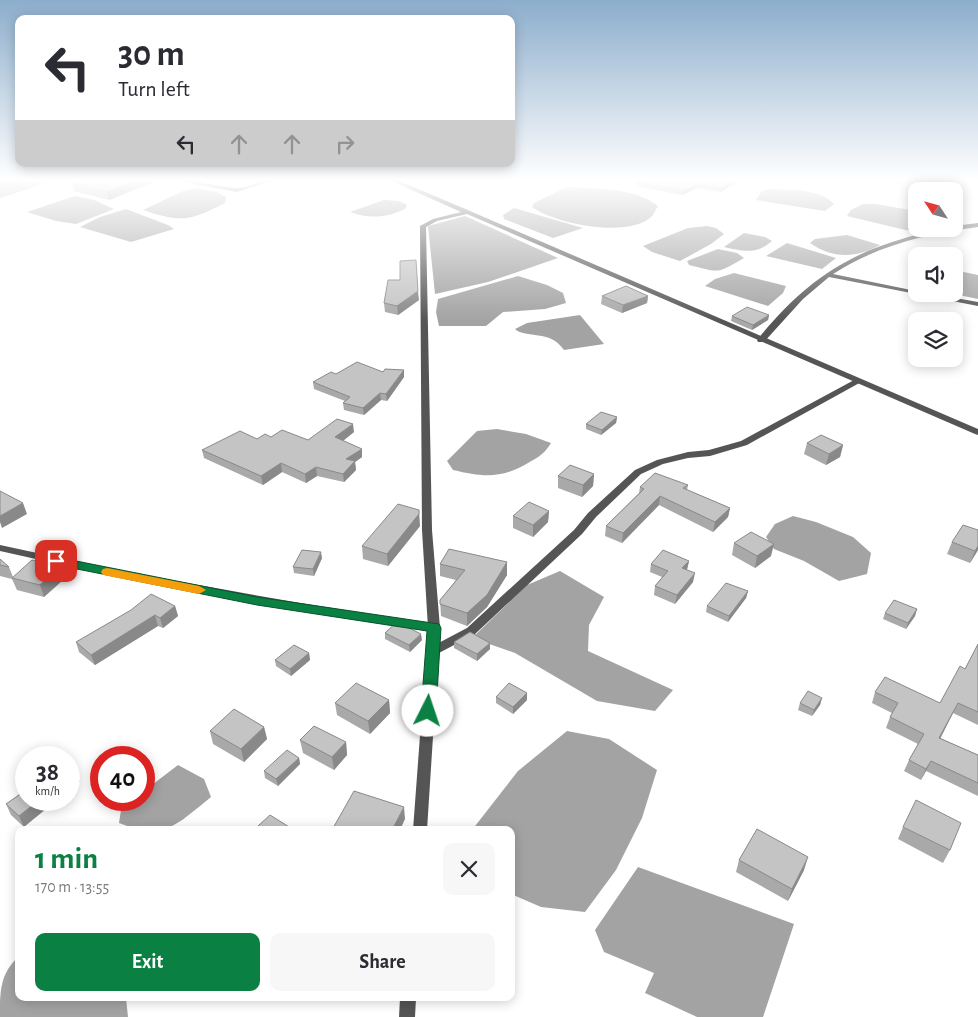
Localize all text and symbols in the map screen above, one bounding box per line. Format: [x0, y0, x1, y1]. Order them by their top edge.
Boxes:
icon: left [35, 35, 100, 100]
text: 30 m [118, 37, 185, 72]
text: Turn left [118, 78, 190, 100]
icon: left [172, 130, 200, 158]
icon: ahead [225, 130, 253, 158]
icon: ahead [278, 130, 306, 158]
icon: right [331, 130, 359, 158]
north arrow [908, 182, 962, 238]
map controls [908, 182, 963, 367]
button: sound [908, 247, 963, 302]
button: layers [908, 312, 963, 367]
pin [35, 540, 77, 582]
icon: arrive [42, 547, 70, 575]
position arrow [401, 684, 453, 736]
speed limit sign: 40 [90, 746, 155, 811]
text: 38 [36, 760, 59, 785]
text: km/h [35, 785, 60, 797]
button: close [443, 843, 495, 895]
text: 1 min [35, 844, 98, 874]
text: 170 m · 13:55 [35, 879, 109, 895]
button: Exit [35, 933, 260, 991]
button: Share [270, 933, 495, 991]

